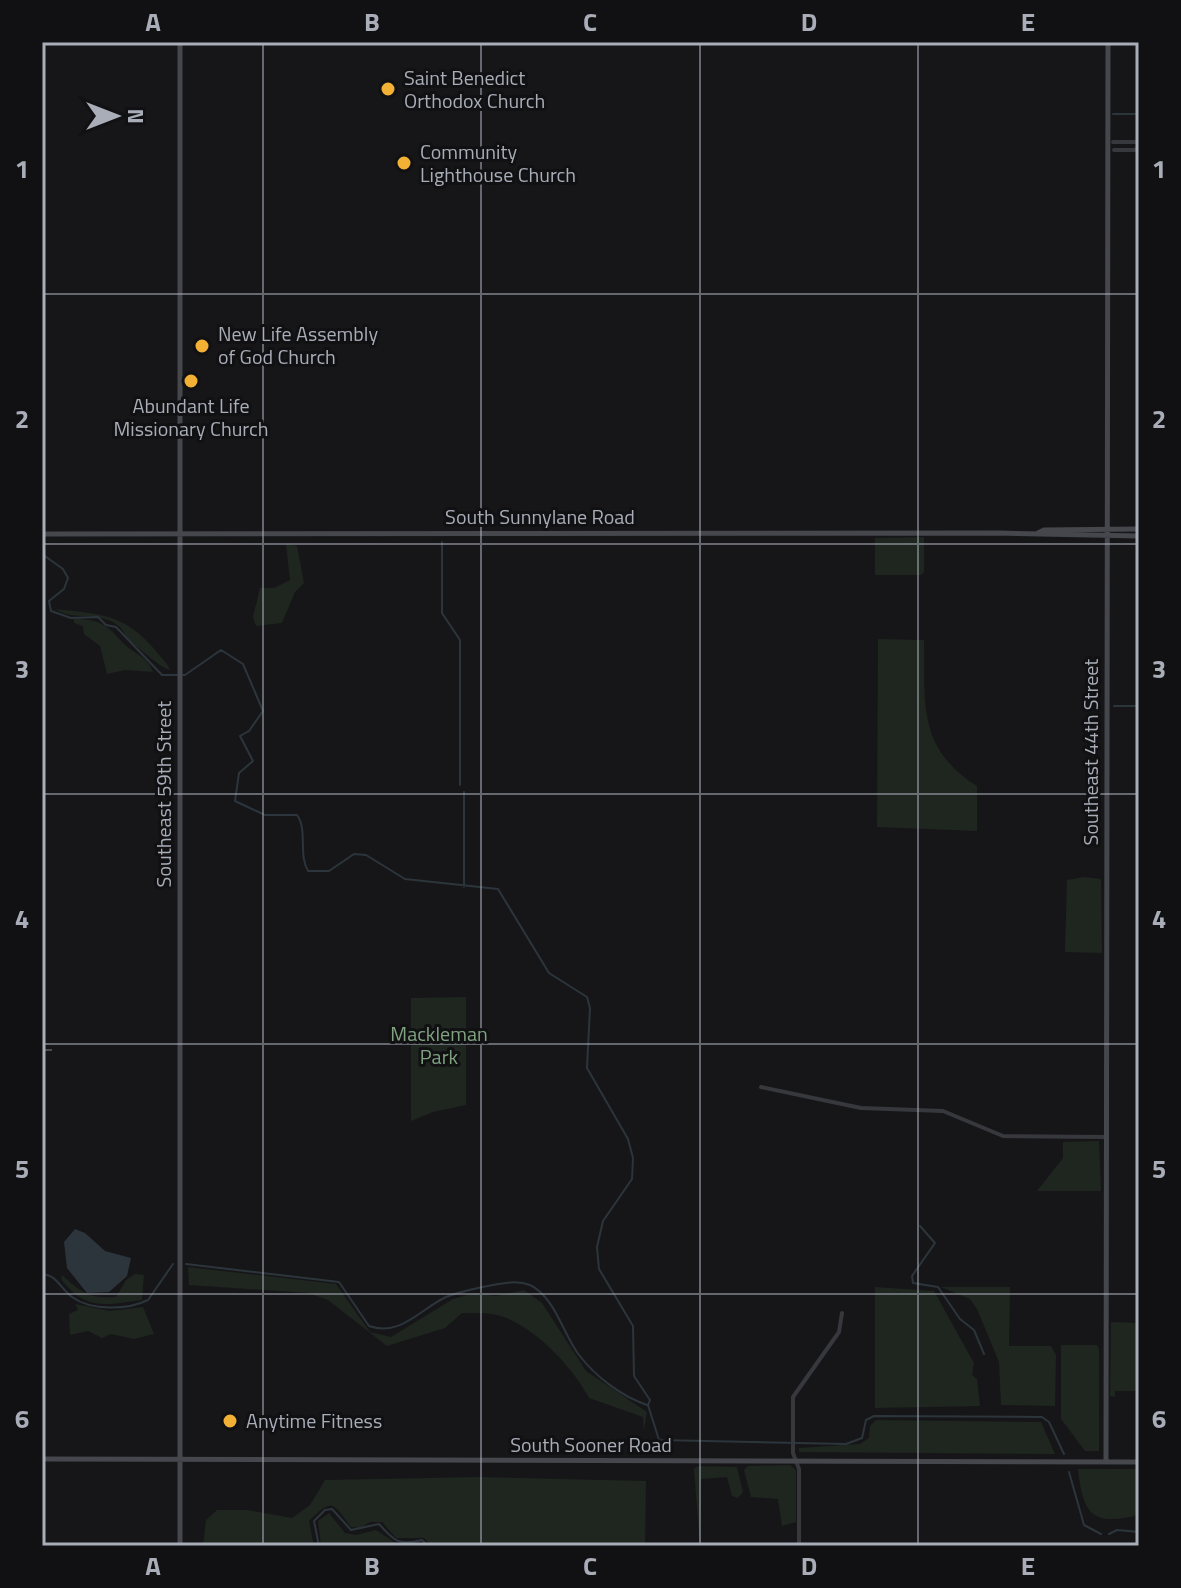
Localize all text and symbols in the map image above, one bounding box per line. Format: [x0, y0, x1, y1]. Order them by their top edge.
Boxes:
text: A [145, 2, 161, 41]
text: B [364, 2, 380, 41]
text: C [583, 2, 597, 41]
text: D [801, 2, 817, 41]
text: E [1021, 2, 1035, 41]
place label: Saint Benedict Orthodox Church [404, 62, 545, 116]
north arrow [76, 76, 156, 156]
marker: Saint Benedict Orthodox Church [379, 80, 397, 98]
text: N [119, 108, 153, 124]
place label: Community Lighthouse Church [420, 136, 576, 190]
text: 1 [15, 149, 29, 188]
text: 1 [1152, 149, 1166, 188]
marker: Community Lighthouse Church [395, 154, 413, 172]
place label: New Life Assembly of God Church [218, 318, 378, 372]
marker: New Life Assembly of God Church [193, 337, 211, 355]
marker: Abundant Life Missionary Church [182, 372, 200, 390]
place label: Abundant Life Missionary Church [114, 390, 268, 444]
text: 2 [15, 399, 29, 438]
text: 2 [1152, 399, 1166, 438]
street label: South Sunnylane Road [445, 501, 635, 532]
text: 3 [15, 649, 29, 688]
text: 3 [1152, 649, 1166, 688]
street label: Southeast 44th Street [1075, 659, 1106, 845]
street label: Southeast 59th Street [148, 701, 179, 887]
text: 4 [15, 899, 29, 938]
text: 4 [1152, 899, 1166, 938]
park label: Mackleman Park [390, 1018, 488, 1072]
text: 5 [15, 1149, 29, 1188]
text: 5 [1152, 1149, 1166, 1188]
text: 6 [15, 1399, 29, 1438]
text: 6 [1152, 1399, 1166, 1438]
place label: Anytime Fitness [246, 1405, 382, 1436]
marker: Anytime Fitness [221, 1412, 239, 1430]
street label: South Sooner Road [510, 1429, 672, 1460]
text: A [145, 1546, 161, 1585]
text: B [364, 1546, 380, 1585]
text: C [583, 1546, 597, 1585]
text: D [801, 1546, 817, 1585]
text: E [1021, 1546, 1035, 1585]

